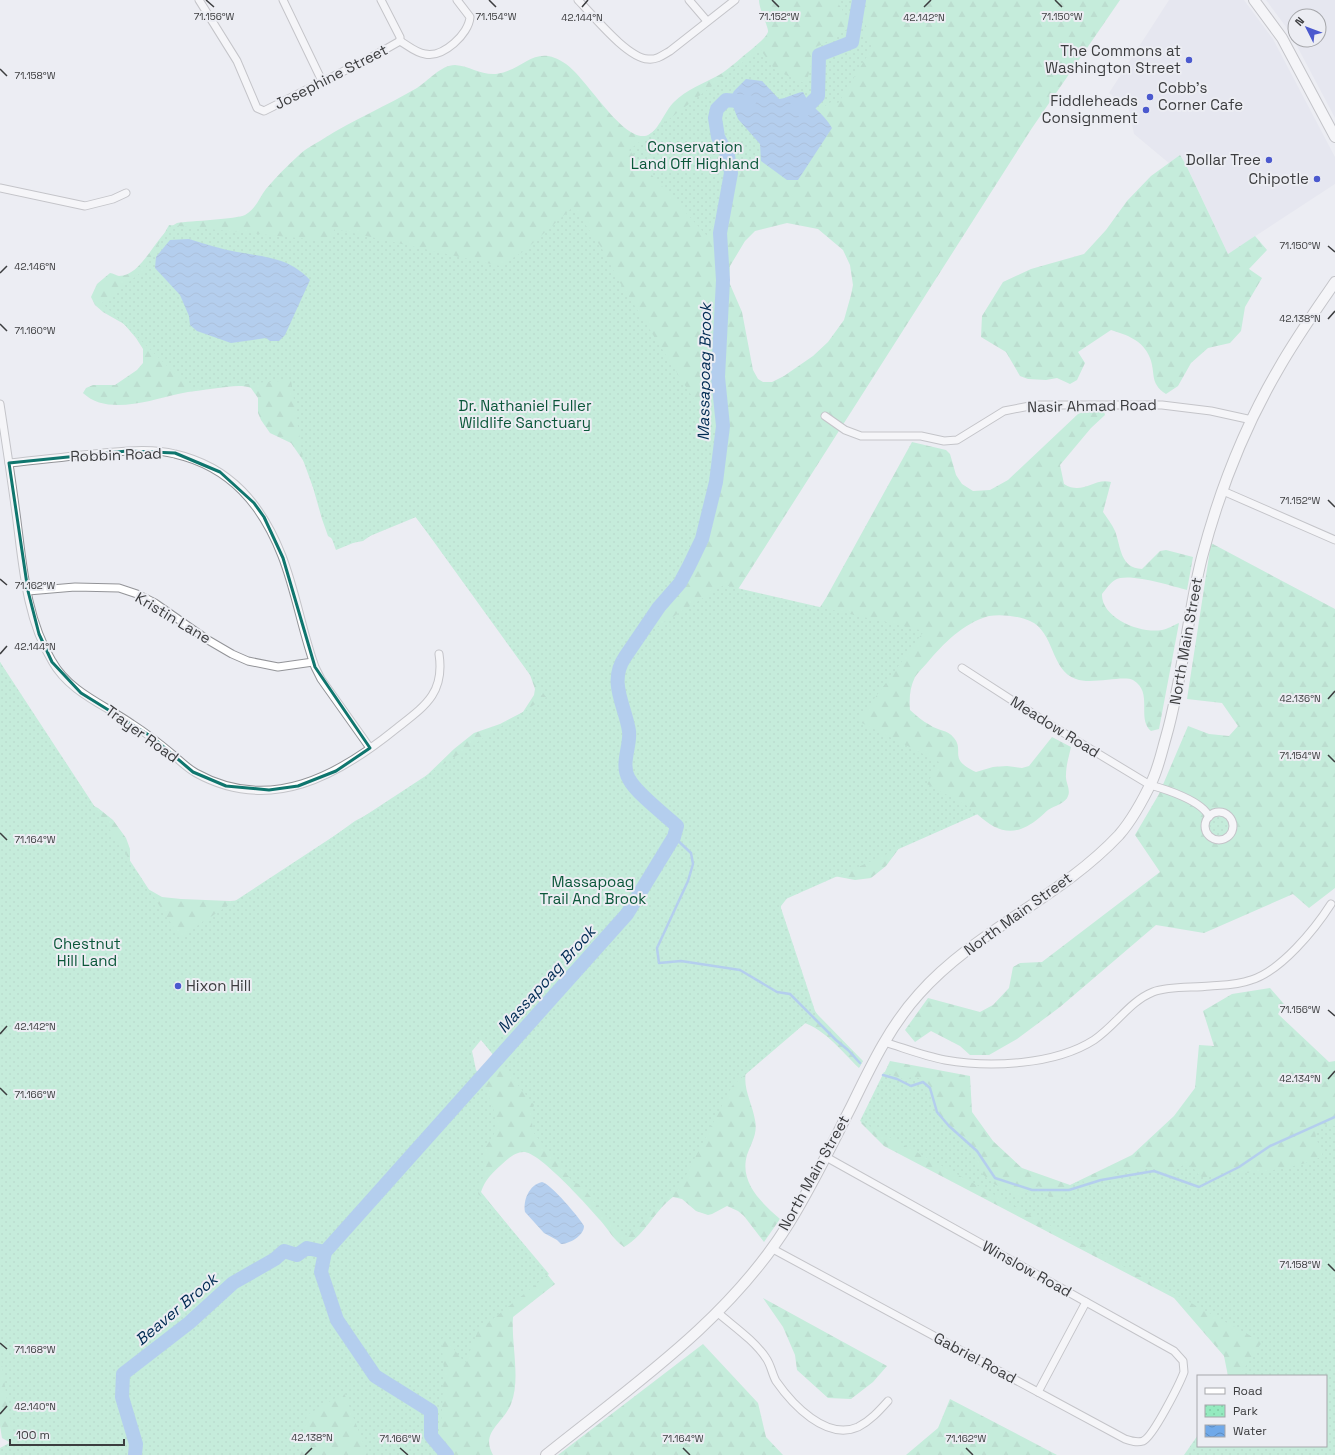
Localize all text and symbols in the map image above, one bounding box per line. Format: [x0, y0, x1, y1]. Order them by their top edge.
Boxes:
north arrow [1287, 8, 1327, 48]
text: 71.156°W [194, 10, 235, 23]
text: 71.154°W [476, 10, 517, 23]
text: 71.152°W [759, 10, 800, 23]
text: 71.150°W [1042, 10, 1083, 23]
text: 42.144°N [561, 11, 603, 24]
text: 42.142°N [903, 11, 945, 24]
text: N [1292, 14, 1307, 29]
street label: Josephine Street [271, 40, 391, 113]
place label: The Commons at Washington Street [1045, 41, 1181, 77]
marker: The Commons at Washington Street [1184, 55, 1194, 65]
text: 71.158°W [15, 69, 56, 82]
place label: Cobb's Corner Cafe [1158, 78, 1243, 114]
place label: Fiddleheads Consignment [1042, 91, 1138, 127]
marker: Cobb's Corner Cafe [1145, 92, 1155, 102]
marker: Fiddleheads Consignment [1141, 105, 1151, 115]
park label: Conservation Land Off Highland [631, 137, 759, 173]
place label: Dollar Tree [1186, 150, 1261, 169]
marker: Dollar Tree [1264, 155, 1274, 165]
place label: Chipotle [1248, 169, 1309, 188]
marker: Chipotle [1312, 174, 1322, 184]
text: 71.150°W [1280, 239, 1321, 252]
text: 42.146°N [14, 260, 56, 273]
water label: Massapoag Brook [693, 301, 716, 441]
text: 42.138°N [1279, 312, 1321, 325]
text: 71.160°W [14, 324, 56, 337]
street label: Nasir Ahmad Road [1027, 395, 1157, 416]
park label: Dr. Nathaniel Fuller Wildlife Sanctuary [458, 396, 592, 432]
street label: Robbin Road [70, 443, 162, 466]
text: 71.152°W [1280, 494, 1321, 507]
street label: North Main Street [1165, 576, 1206, 706]
text: 71.162°W [15, 579, 56, 592]
street label: Kristin Lane [132, 588, 215, 648]
text: 42.144°N [14, 640, 56, 653]
street label: Meadow Road [1007, 692, 1103, 762]
text: 42.136°N [1279, 692, 1321, 705]
street label: Trayer Road [102, 701, 183, 767]
text: 71.154°W [1280, 749, 1321, 762]
text: 71.164°W [15, 833, 56, 846]
street label: North Main Street [960, 868, 1076, 959]
park label: Massapoag Trail And Brook [540, 872, 646, 908]
water label: Massapoag Brook [493, 920, 602, 1037]
park label: Chestnut Hill Land [53, 934, 121, 970]
place label: Hixon Hill [186, 976, 251, 995]
marker: Hixon Hill [173, 981, 183, 991]
text: 71.156°W [1280, 1003, 1321, 1016]
text: 42.142°N [14, 1020, 56, 1033]
text: 42.134°N [1279, 1072, 1321, 1085]
text: 71.166°W [15, 1088, 56, 1101]
street label: North Main Street [774, 1112, 853, 1234]
street label: Winslow Road [979, 1236, 1075, 1301]
text: 71.158°W [1280, 1258, 1321, 1271]
water label: Beaver Brook [131, 1267, 224, 1350]
street label: Gabriel Road [931, 1328, 1020, 1387]
text: 71.168°W [15, 1343, 56, 1356]
legend [1197, 1375, 1327, 1447]
text: Road [1233, 1383, 1262, 1399]
text: 42.140°N [14, 1400, 56, 1413]
text: Park [1233, 1403, 1258, 1419]
scale bar [10, 1421, 124, 1447]
text: Water [1233, 1423, 1267, 1439]
text: 100 m [16, 1427, 50, 1443]
text: 42.138°N [291, 1431, 333, 1444]
text: 71.166°W [380, 1432, 421, 1445]
text: 71.164°W [663, 1432, 704, 1445]
text: 71.162°W [946, 1432, 987, 1445]

